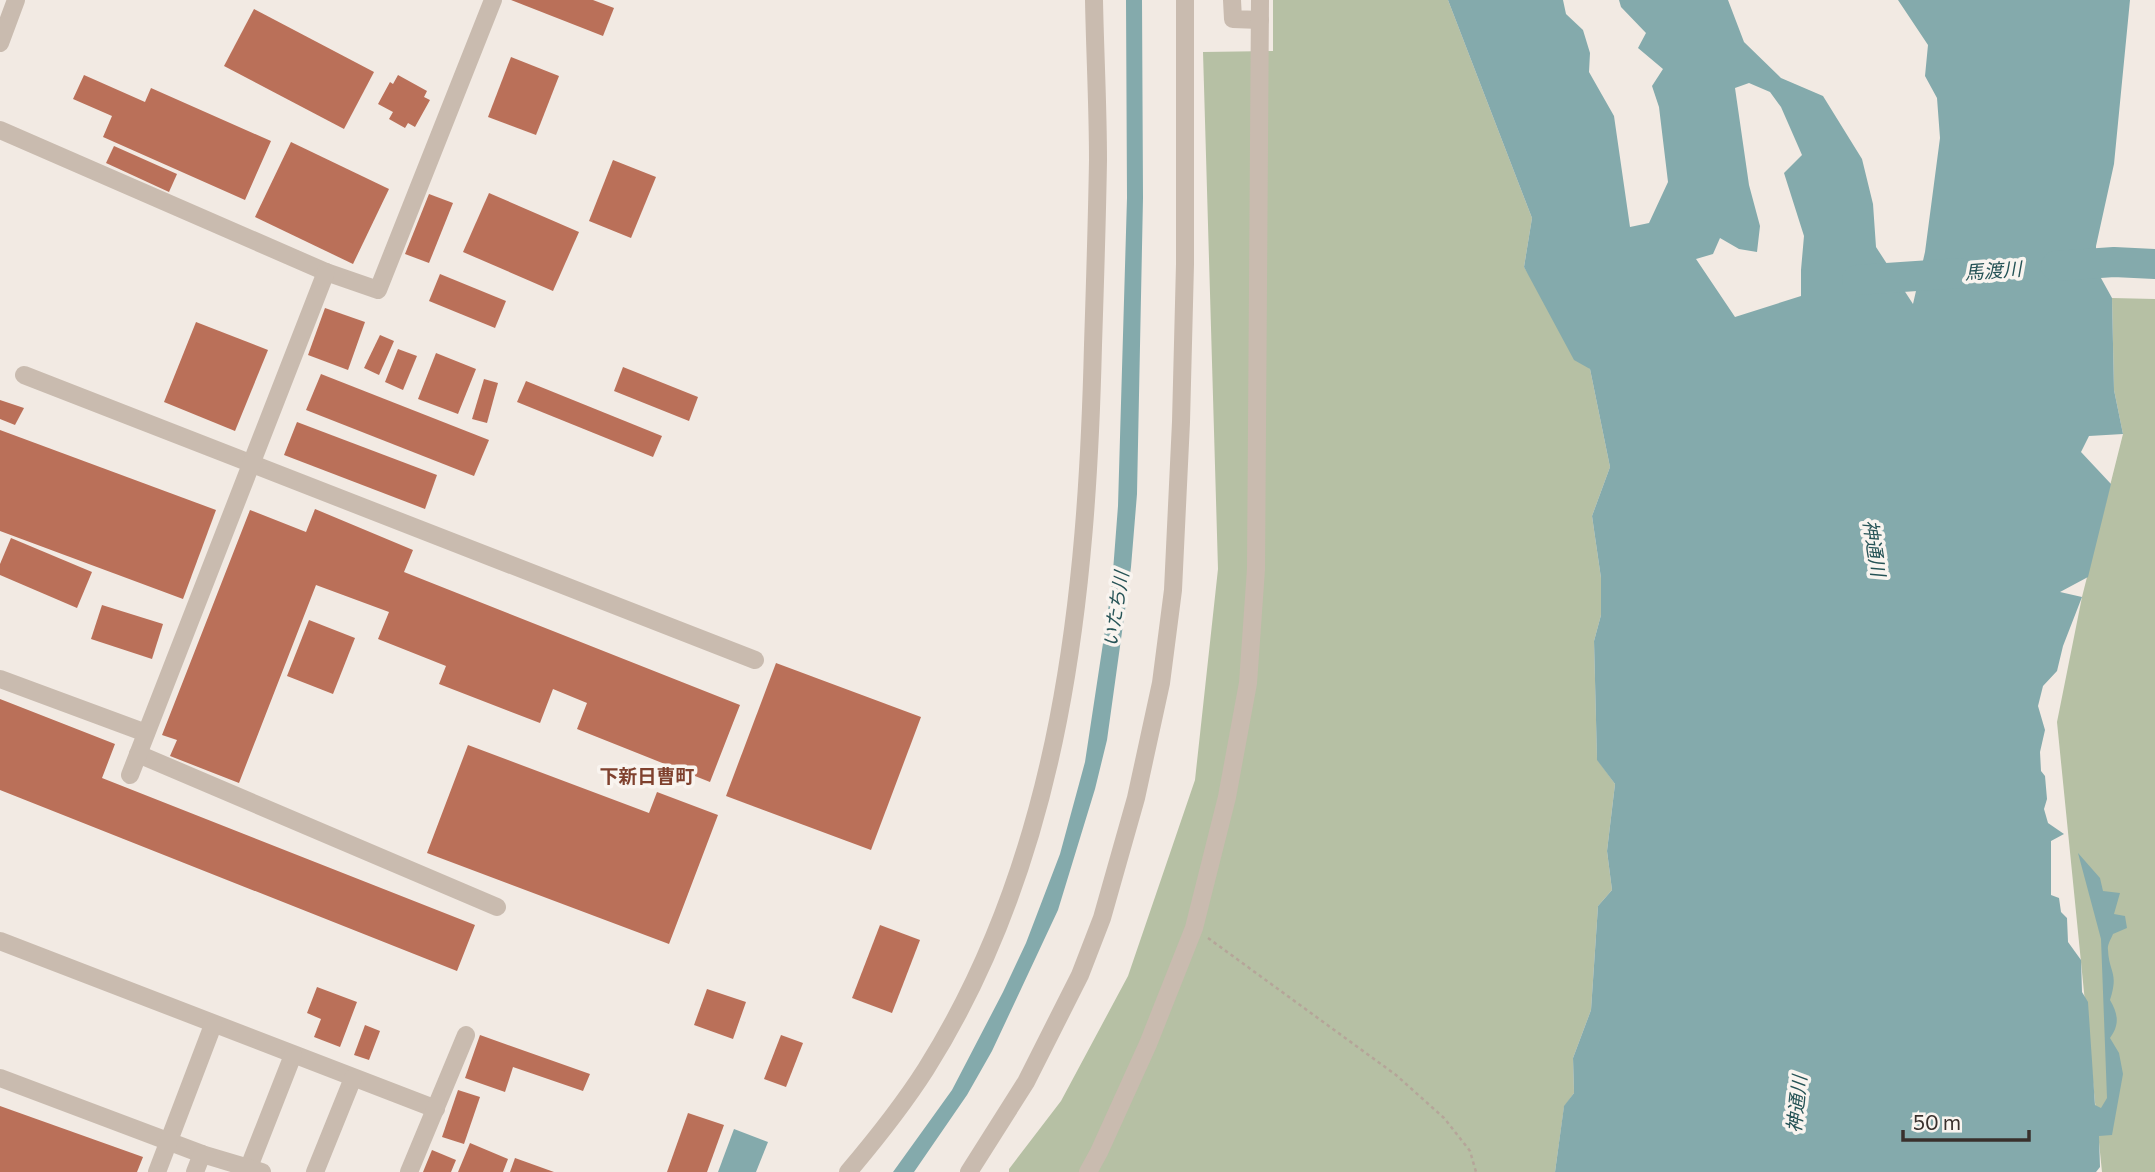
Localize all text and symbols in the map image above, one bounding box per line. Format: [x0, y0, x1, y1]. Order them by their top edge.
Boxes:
water label: 馬渡川 [1964, 256, 2024, 283]
water label: 神通川 [1859, 518, 1891, 580]
water label: いたち川 [1098, 568, 1133, 648]
district label: 下新日曹町 [599, 764, 695, 787]
water label: 神通川 [1782, 1072, 1811, 1134]
scale bar [1903, 1098, 2029, 1142]
text: 50 m [1913, 1109, 1961, 1134]

